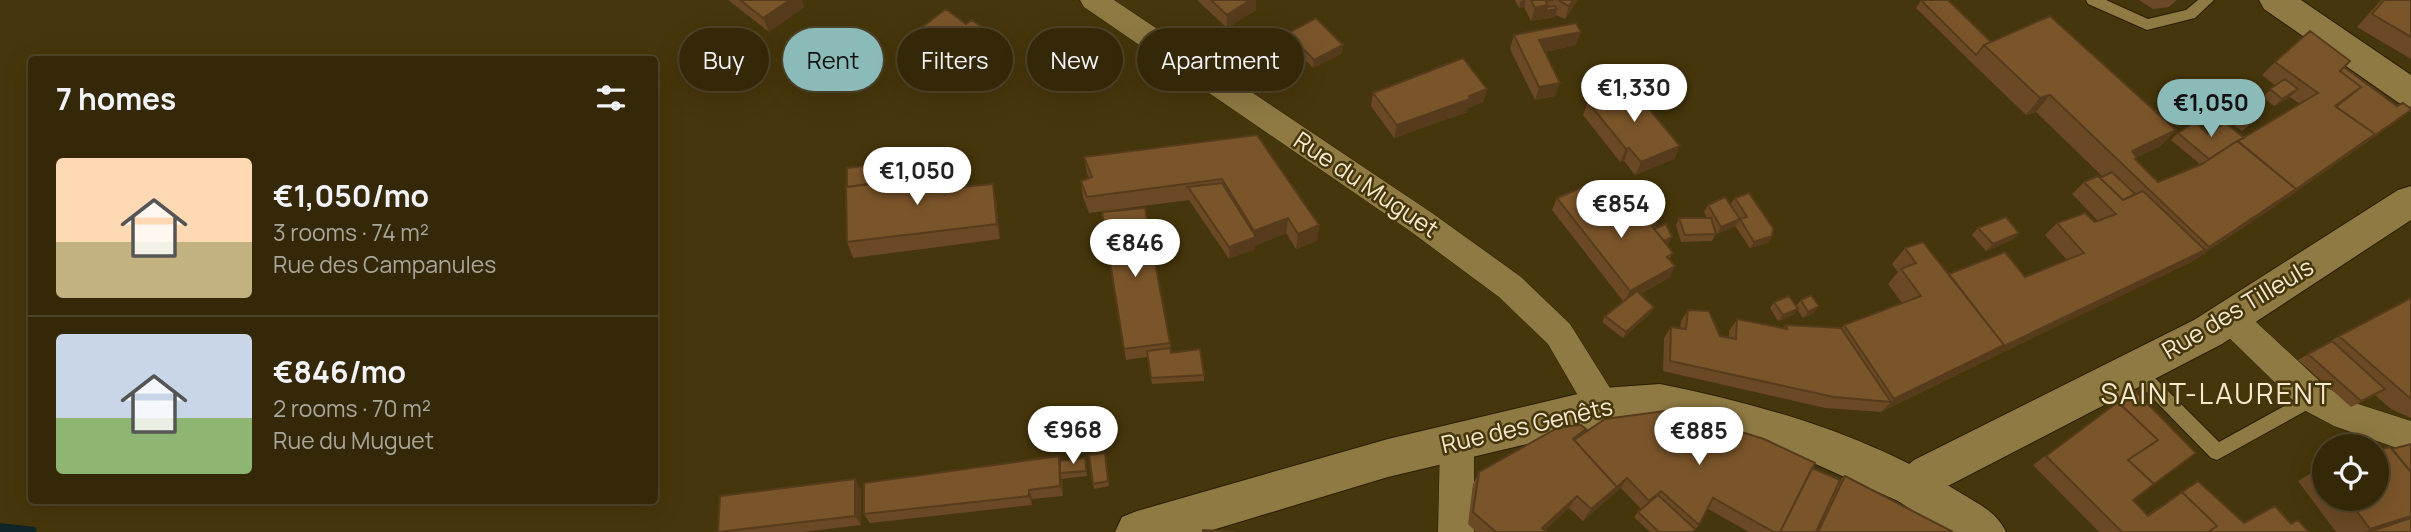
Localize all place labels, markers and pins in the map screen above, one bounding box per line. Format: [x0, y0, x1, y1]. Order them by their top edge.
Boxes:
pin: €1,330 [1577, 64, 1691, 124]
pin: €1,050 [2154, 80, 2268, 139]
pin: €1,050 [860, 148, 974, 207]
pin: €854 [1580, 180, 1662, 240]
pin: €846 [1094, 219, 1176, 279]
pin: €968 [1032, 406, 1114, 466]
pin: €885 [1658, 407, 1740, 467]

